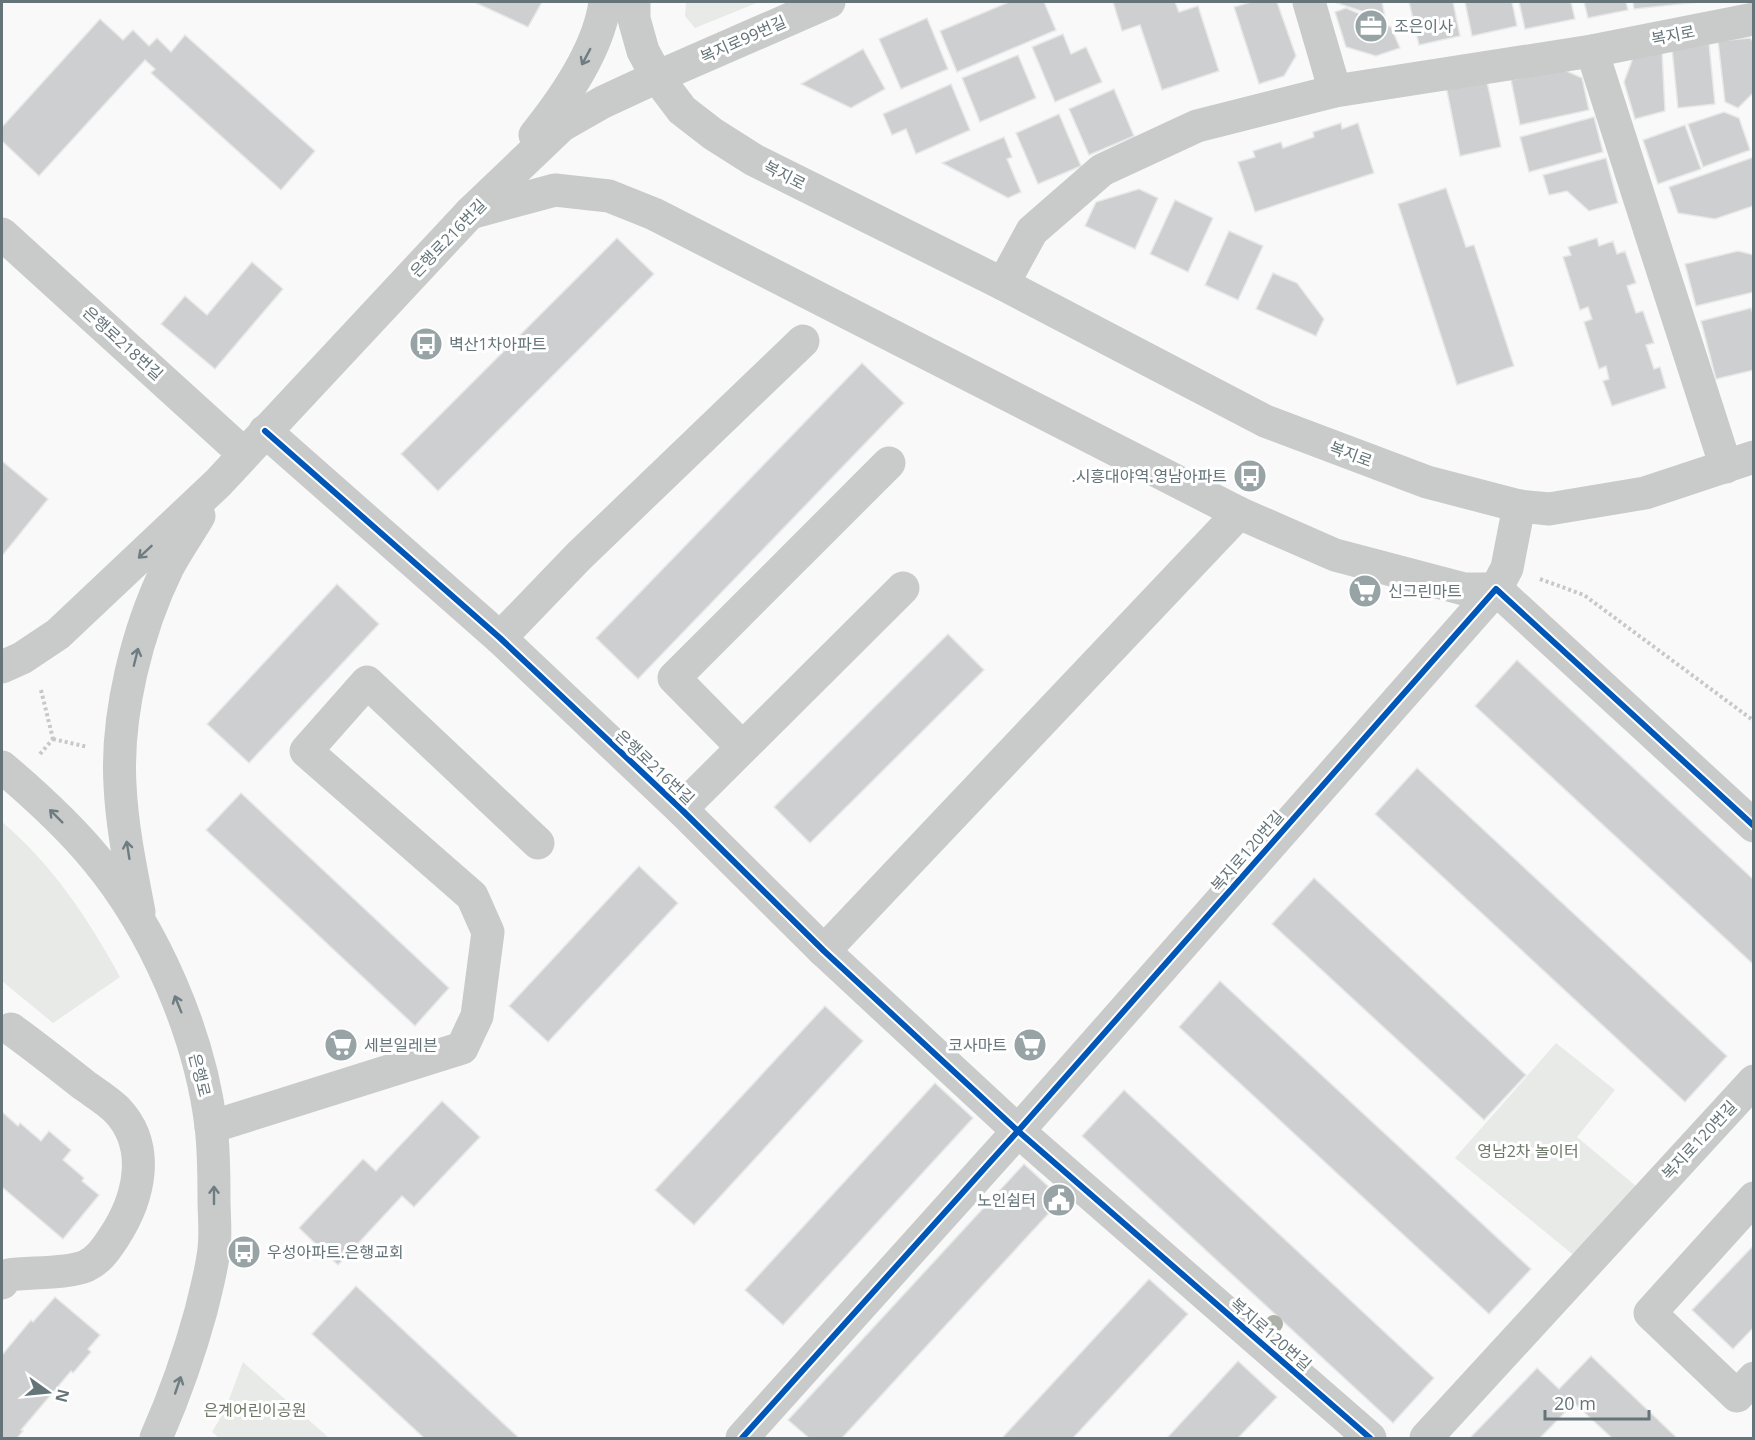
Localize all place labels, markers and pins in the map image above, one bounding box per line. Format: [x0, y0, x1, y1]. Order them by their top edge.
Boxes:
office icon: 조은이사 [1353, 8, 1389, 44]
place label: 조은이사 [1394, 15, 1453, 37]
bus stop icon: 벽산1차아파트 [408, 326, 444, 362]
place label: 벽산1차아파트 [449, 333, 546, 355]
bus stop icon: .시흥대야역.영남아파트 [1232, 458, 1268, 494]
place label: .시흥대야역.영남아파트 [1071, 465, 1227, 487]
supermarket icon: 신그린마트 [1347, 573, 1383, 609]
place label: 신그린마트 [1388, 580, 1462, 602]
supermarket icon: 세븐일레븐 [323, 1027, 359, 1063]
supermarket icon: 코사마트 [1012, 1027, 1048, 1063]
place label: 세븐일레븐 [364, 1034, 438, 1056]
place label: 코사마트 [948, 1034, 1007, 1056]
public building icon: 노인쉼터 [1041, 1182, 1077, 1218]
place label: 노인쉼터 [977, 1189, 1036, 1211]
bus stop icon: 우성아파트.은행교회 [226, 1234, 262, 1270]
place label: 우성아파트.은행교회 [267, 1241, 404, 1263]

